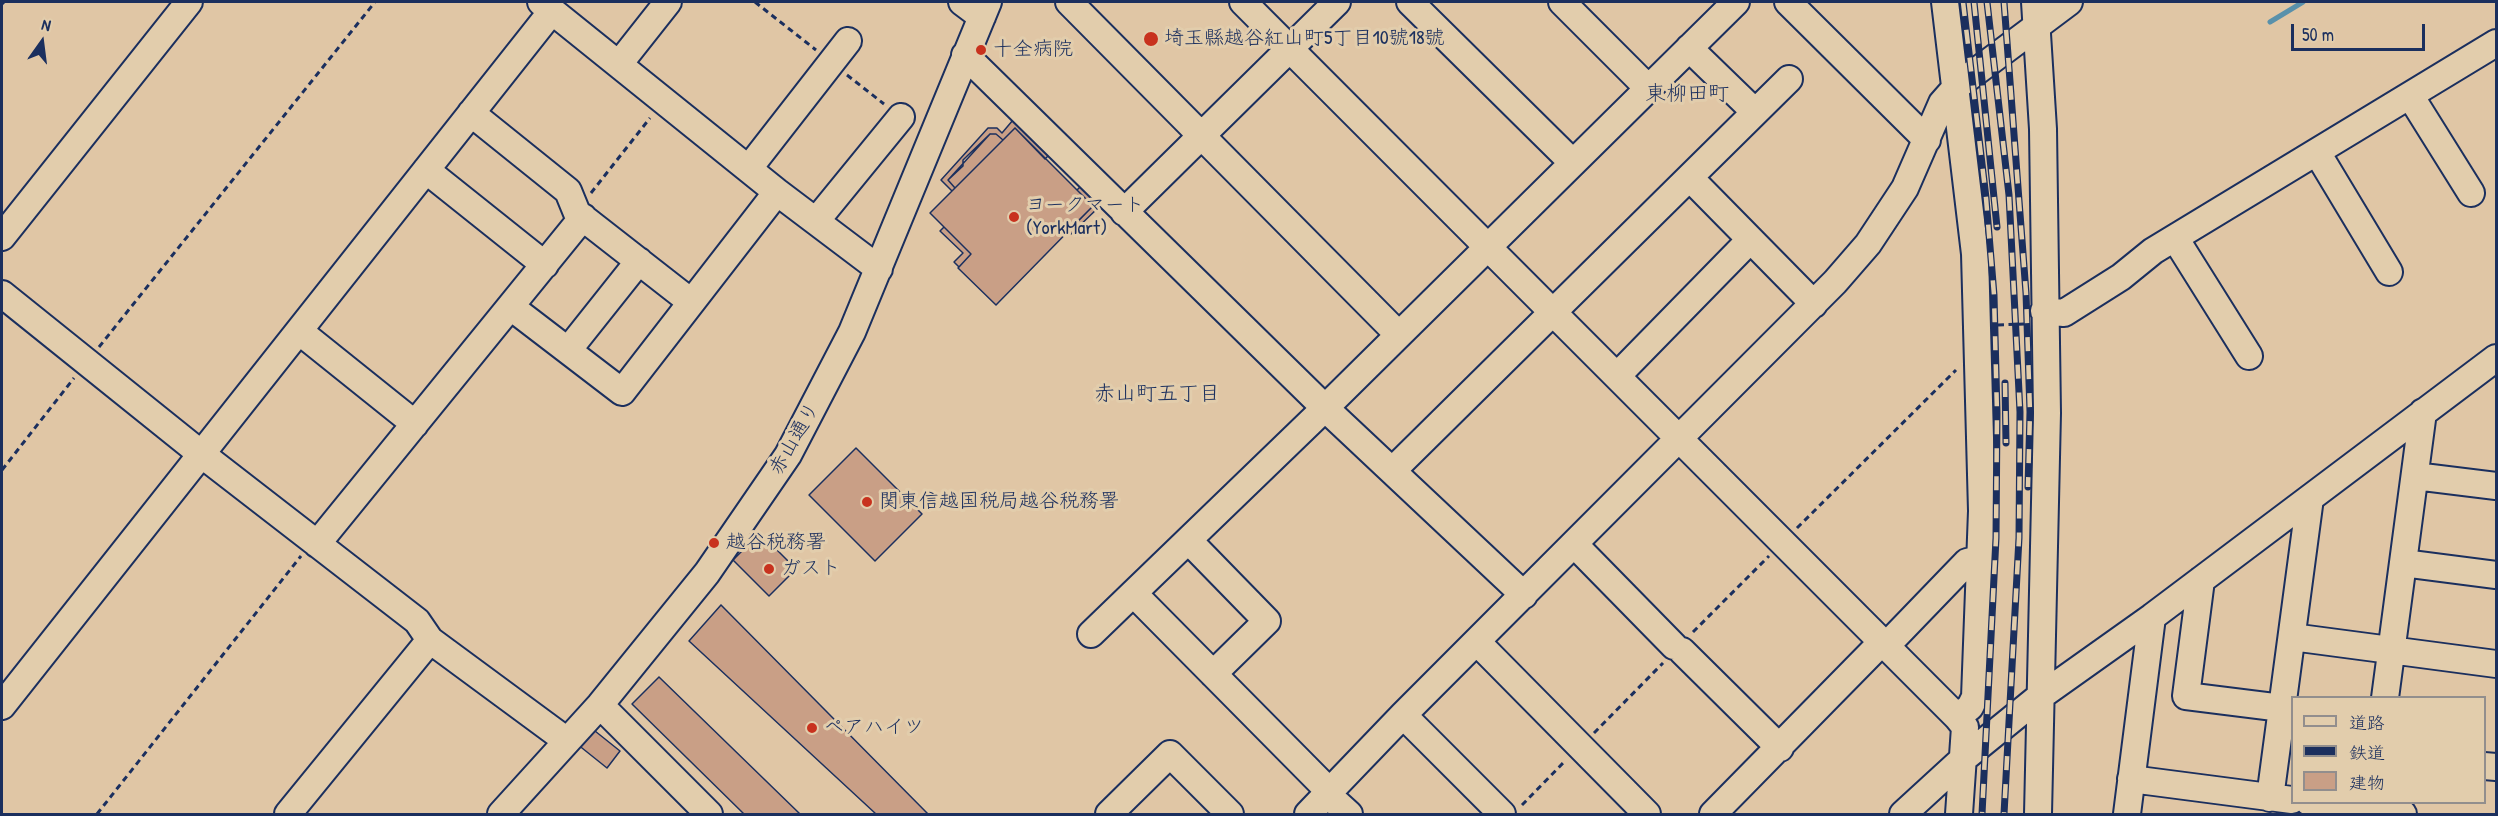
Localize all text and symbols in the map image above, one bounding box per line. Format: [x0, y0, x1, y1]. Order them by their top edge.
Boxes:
north arrow [12, 12, 72, 72]
scale bar [2294, 12, 2428, 50]
text: N [40, 13, 53, 36]
text: 50 m [2302, 22, 2334, 47]
place label: 埼玉縣越谷紅山町5丁目10號18號 [1164, 27, 1445, 51]
marker: 埼玉縣越谷紅山町5丁目10號18號 [1142, 30, 1160, 48]
place label: 十全病院 [993, 38, 1073, 62]
marker: 十全病院 [974, 43, 988, 57]
district label: 東柳田町 [1645, 81, 1729, 107]
place label: ヨークマート (YorkMart) [1026, 194, 1145, 241]
marker: ヨークマート (YorkMart) [1007, 210, 1021, 224]
district label: 赤山町五丁目 [1094, 381, 1220, 407]
street label: 赤山通り [765, 398, 825, 480]
place label: 関東信越国税局越谷税務署 [879, 490, 1119, 514]
marker: 関東信越国税局越谷税務署 [860, 495, 874, 509]
place label: 越谷税務署 [726, 531, 826, 555]
marker: 越谷税務署 [707, 536, 721, 550]
place label: ガスト [781, 557, 841, 581]
marker: ガスト [762, 562, 776, 576]
legend [2291, 696, 2486, 804]
text: 道路 [2349, 710, 2385, 735]
place label: ペアハイツ [824, 716, 924, 740]
marker: ペアハイツ [805, 721, 819, 735]
text: 鉄道 [2349, 740, 2385, 765]
text: 建物 [2349, 770, 2385, 795]

